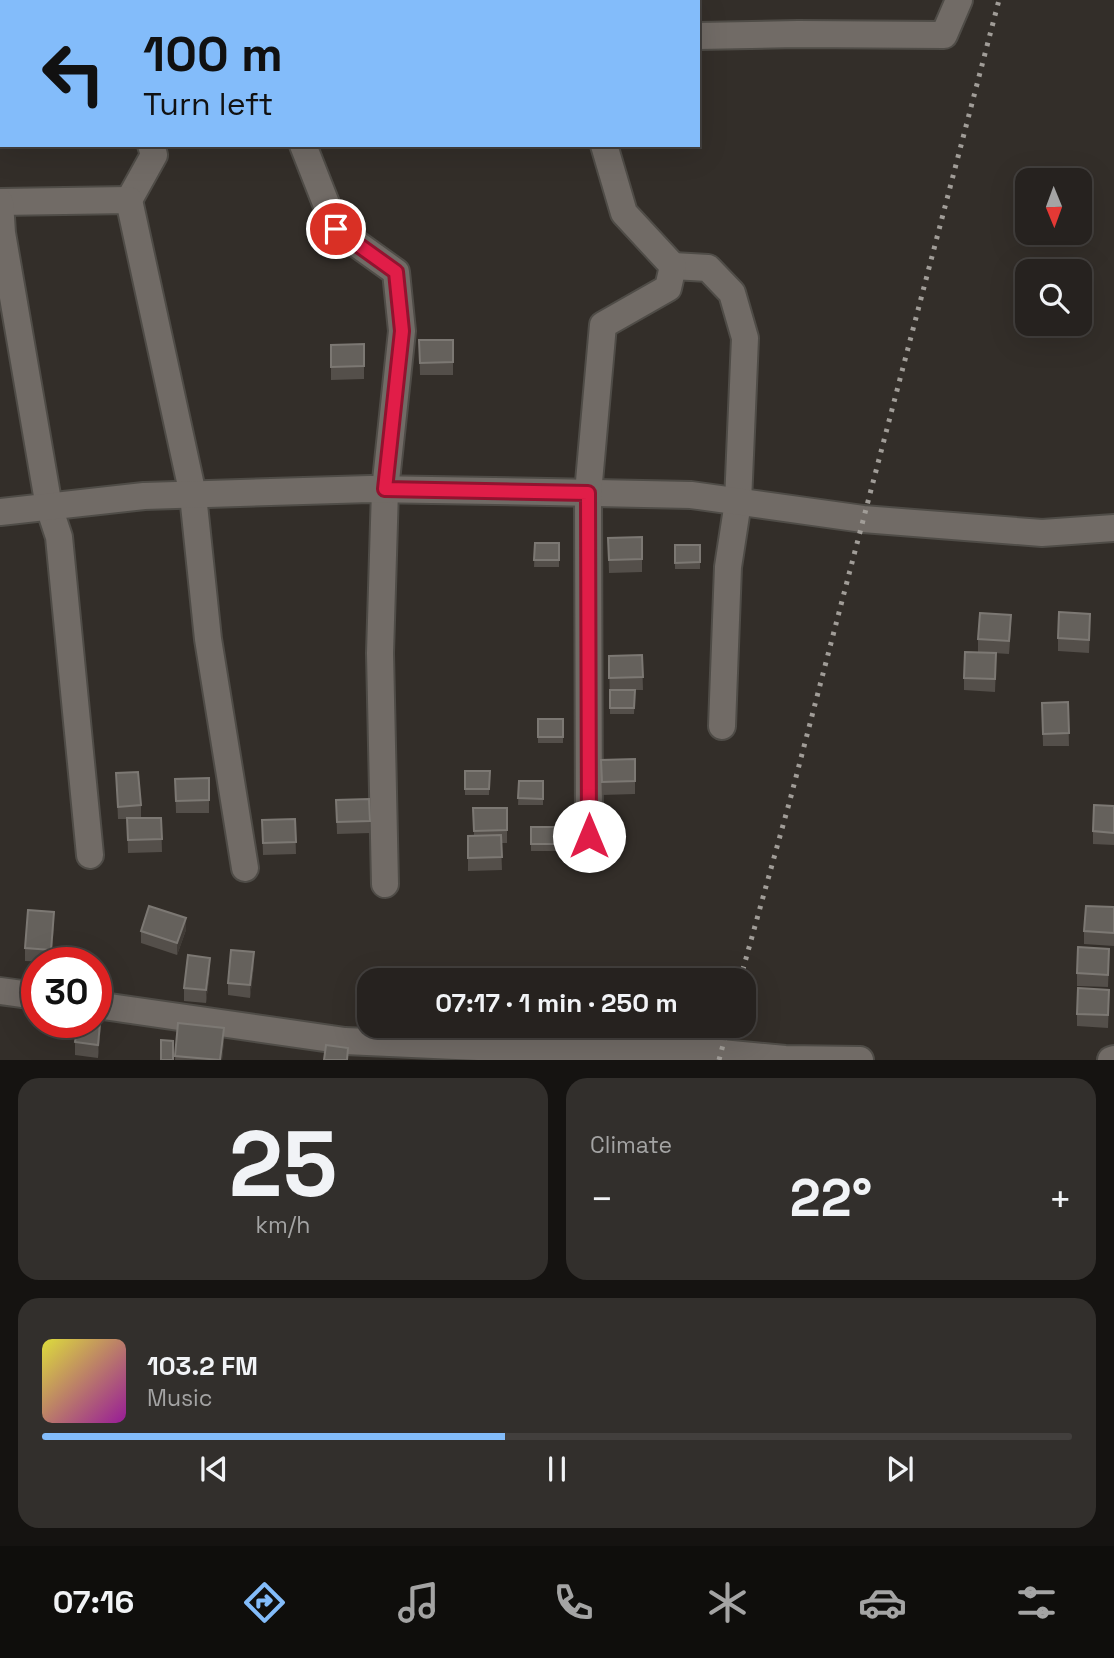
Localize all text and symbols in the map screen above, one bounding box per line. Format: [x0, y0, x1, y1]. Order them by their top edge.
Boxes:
text: 100 m [143, 23, 283, 85]
icon: left [28, 28, 119, 119]
text: Turn left [143, 84, 273, 124]
north arrow [1015, 168, 1092, 245]
map controls [1015, 168, 1092, 336]
pin [306, 199, 366, 259]
icon: arrive [317, 210, 355, 248]
button: search [1015, 259, 1092, 336]
position arrow [552, 799, 626, 873]
speed limit sign: 30 [21, 947, 112, 1038]
text: 07:17 · 1 min · 250 m [435, 986, 678, 1020]
text: 25 [229, 1106, 337, 1223]
text: Climate [590, 1130, 672, 1160]
text: 22° [790, 1165, 872, 1231]
text: − [590, 1175, 614, 1223]
text: + [1048, 1175, 1072, 1223]
text: km/h [256, 1210, 310, 1240]
text: 103.2 FM [147, 1349, 258, 1383]
text: Music [147, 1383, 212, 1413]
icon: previous [195, 1450, 233, 1488]
icon: pause [538, 1450, 576, 1488]
icon: next [881, 1450, 919, 1488]
icon: directions [240, 1578, 289, 1627]
icon: music [394, 1578, 443, 1627]
icon: phone [549, 1578, 598, 1627]
icon: climate [703, 1578, 752, 1627]
icon: car [858, 1578, 907, 1627]
icon: filters [1012, 1578, 1061, 1627]
text: 07:16 [53, 1582, 134, 1622]

